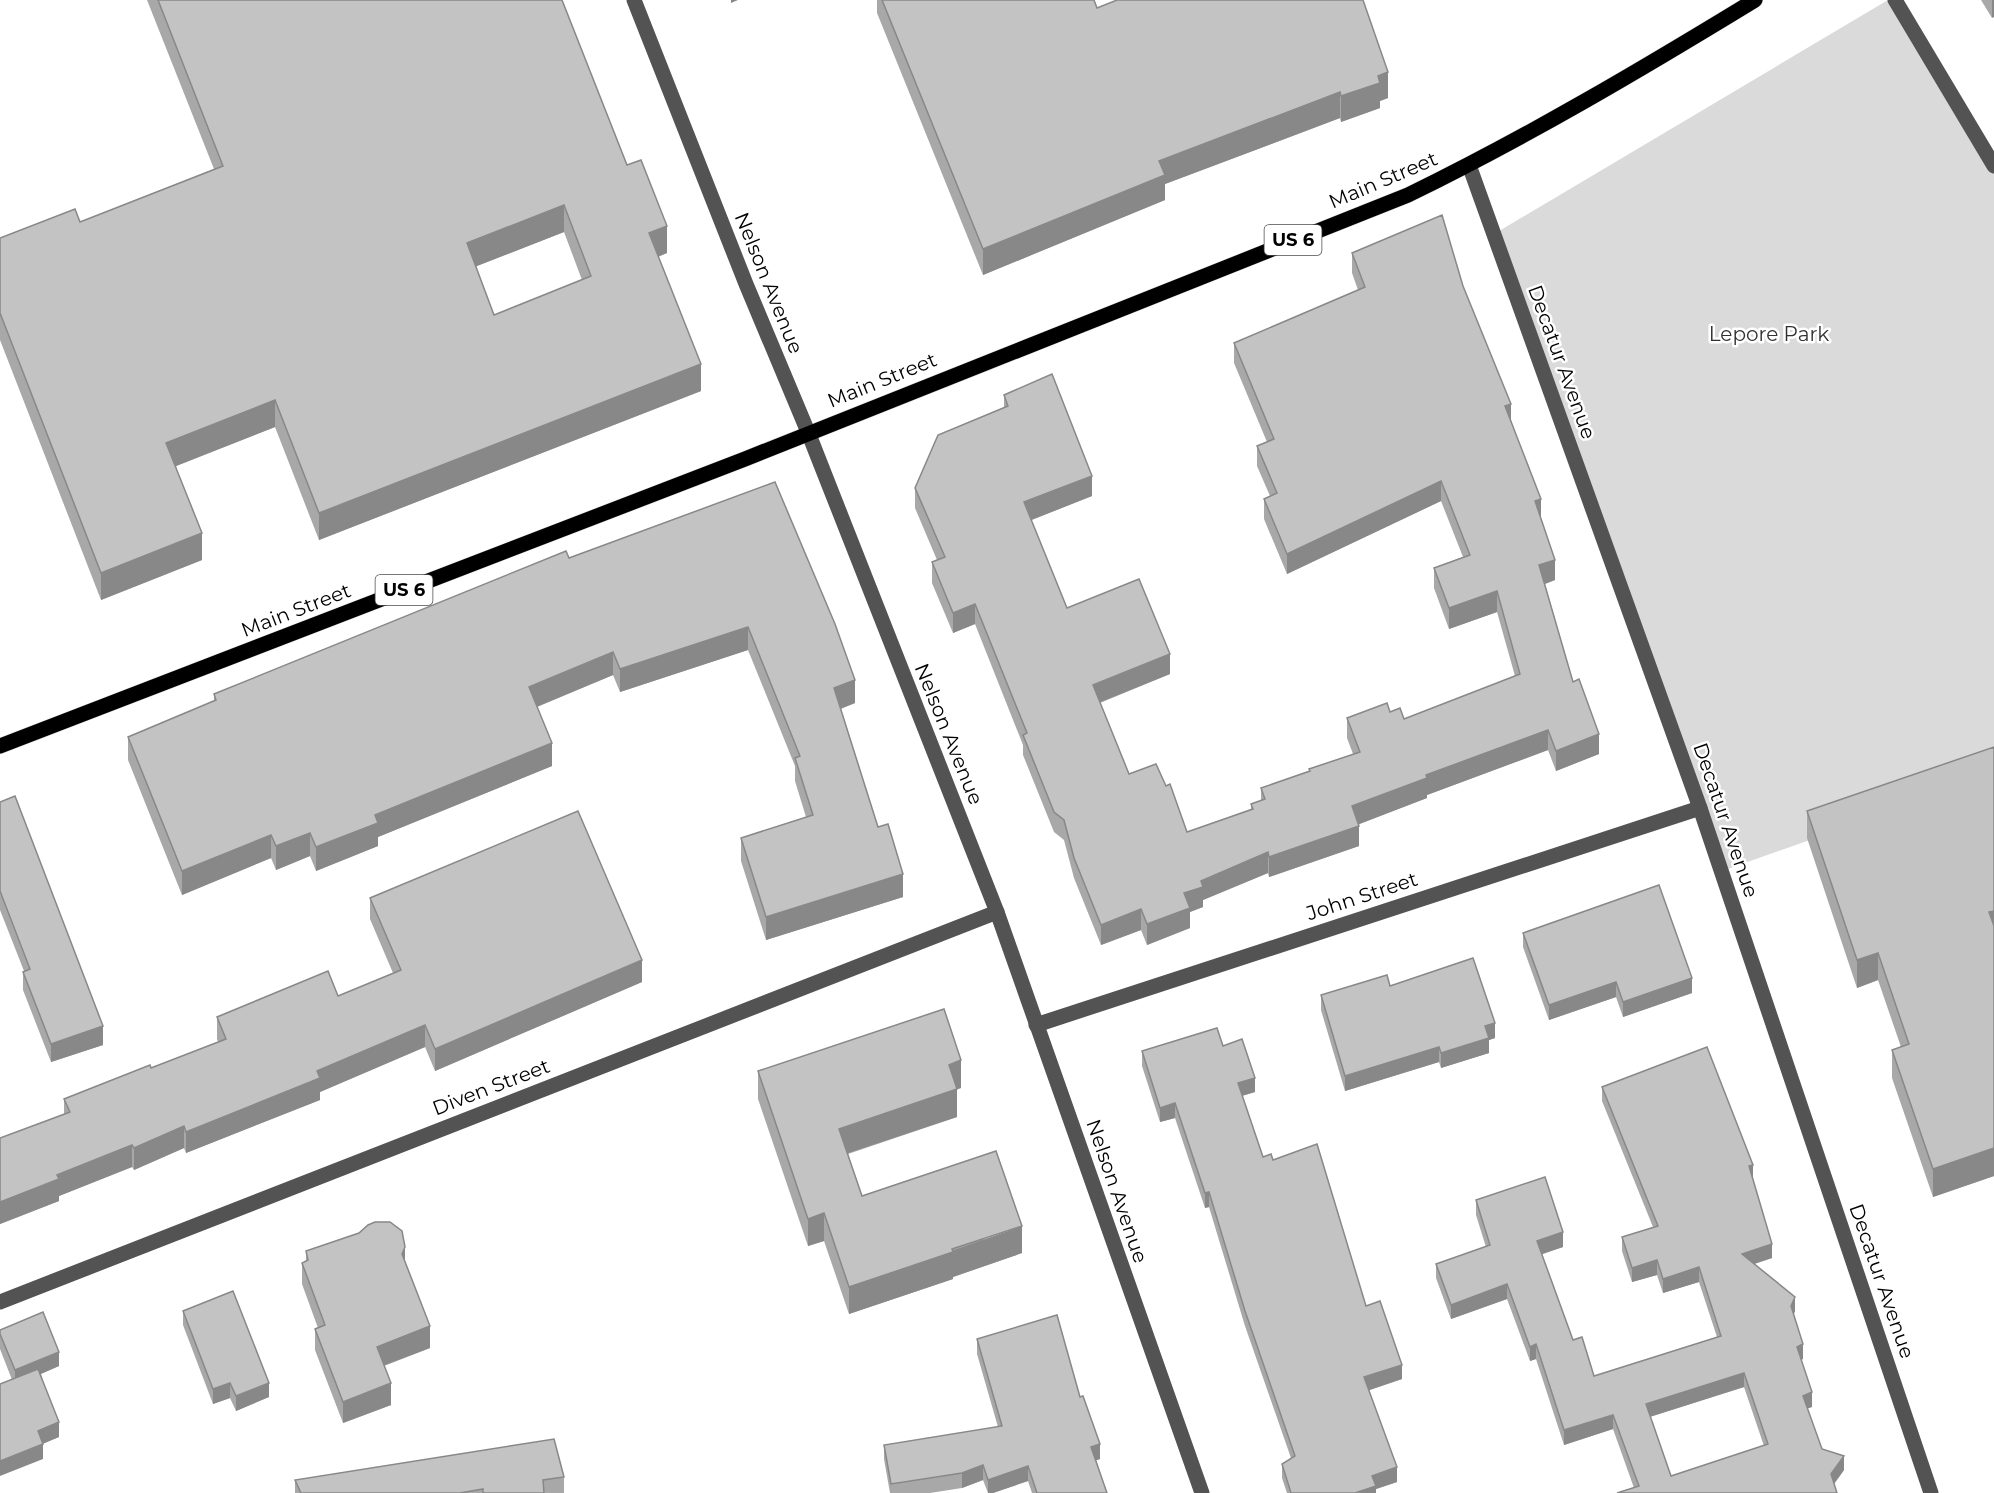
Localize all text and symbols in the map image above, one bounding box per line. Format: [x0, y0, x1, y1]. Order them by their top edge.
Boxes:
street label: Main Street [1325, 146, 1441, 214]
street label: Nelson Avenue [730, 209, 808, 357]
road number: US 6 [1264, 225, 1322, 255]
street label: Decatur Avenue [1523, 282, 1601, 442]
park label: Lepore Park [1709, 322, 1829, 346]
street label: Main Street [824, 347, 940, 413]
road number: US 6 [376, 575, 432, 605]
street label: Main Street [238, 578, 354, 642]
street label: Nelson Avenue [910, 660, 988, 808]
street label: Decatur Avenue [1688, 740, 1764, 900]
street label: John Street [1303, 867, 1421, 926]
street label: Diven Street [429, 1054, 553, 1120]
street label: Nelson Avenue [1081, 1116, 1153, 1266]
street label: Decatur Avenue [1844, 1201, 1920, 1361]

